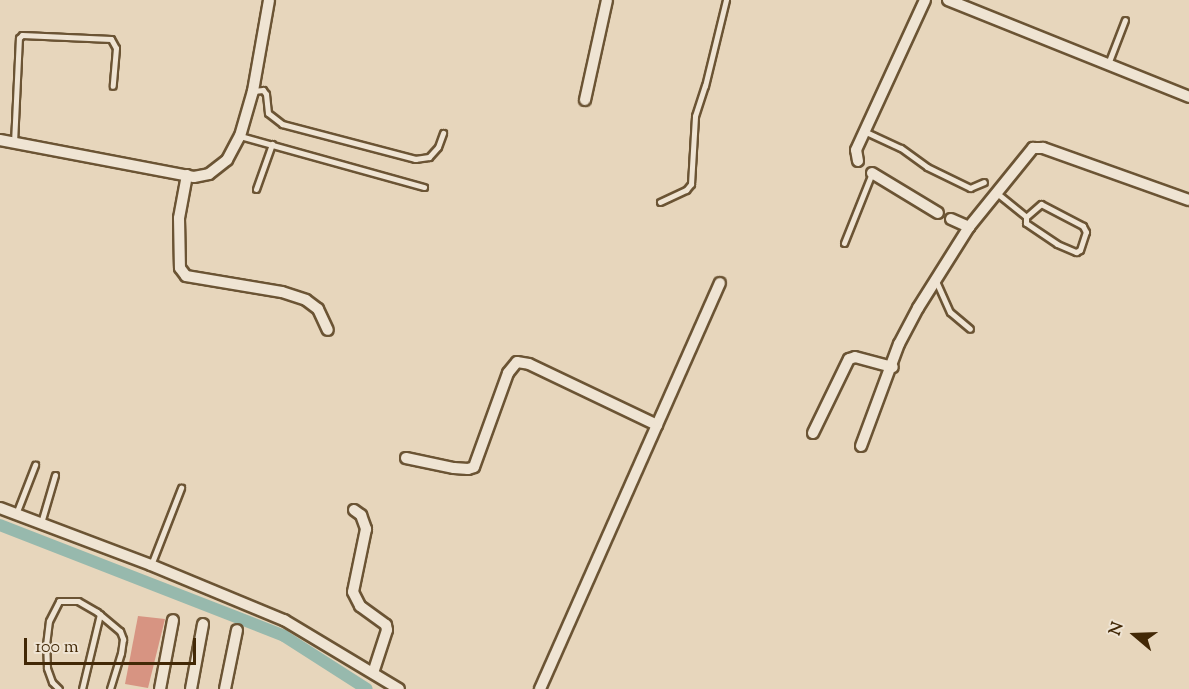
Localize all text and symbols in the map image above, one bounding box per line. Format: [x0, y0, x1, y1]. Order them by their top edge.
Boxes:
north arrow [1105, 605, 1165, 665]
text: N [1105, 619, 1130, 639]
scale bar [27, 626, 200, 664]
text: 100 m [35, 635, 79, 661]

